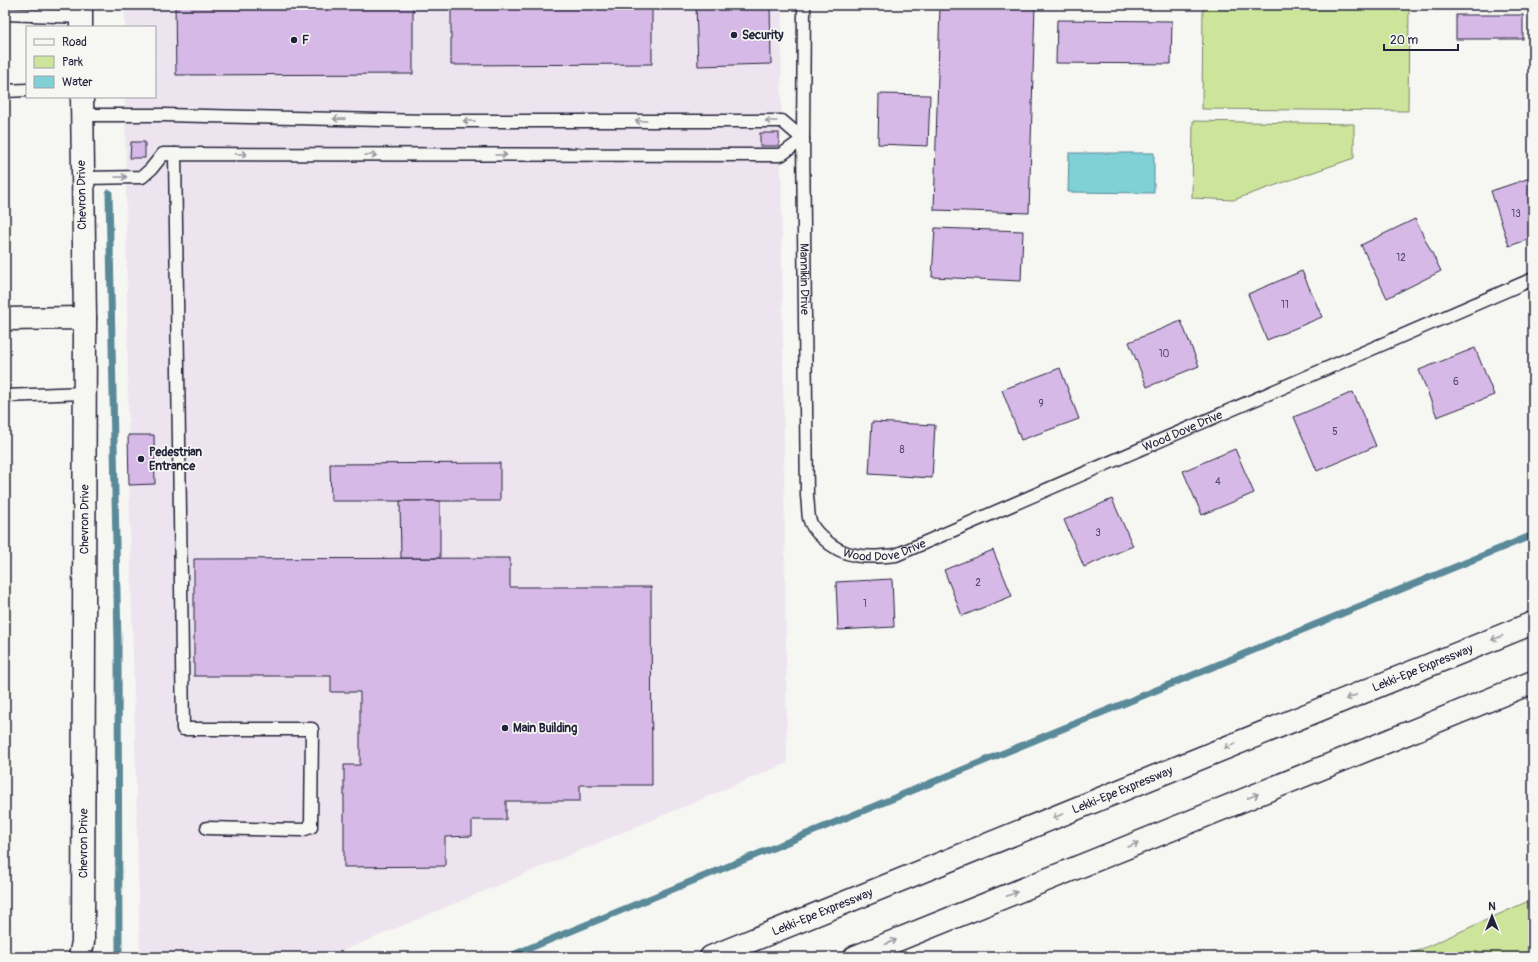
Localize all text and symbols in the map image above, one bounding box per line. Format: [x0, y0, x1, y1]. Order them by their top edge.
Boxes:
legend [26, 26, 156, 98]
scale bar [1384, 26, 1458, 52]
place label: Security [742, 28, 784, 43]
marker: Security [729, 30, 739, 40]
place label: F [302, 33, 309, 48]
text: 20 m [1390, 33, 1419, 48]
text: Road [62, 35, 87, 50]
marker: F [289, 35, 299, 45]
text: Park [62, 55, 83, 70]
text: Water [62, 75, 93, 90]
one-way arrow [333, 115, 346, 123]
one-way arrow [463, 117, 476, 125]
one-way arrow [635, 117, 648, 125]
one-way arrow [765, 117, 778, 125]
one-way arrow [234, 150, 247, 158]
one-way arrow [364, 151, 377, 159]
one-way arrow [494, 151, 507, 159]
street label: Chevron Drive [74, 160, 90, 230]
one-way arrow [114, 173, 127, 181]
house number: 13 [1511, 208, 1521, 220]
street label: Mannikin Drive [797, 243, 812, 315]
house number: 12 [1396, 252, 1406, 264]
house number: 11 [1281, 299, 1289, 311]
house number: 10 [1159, 348, 1170, 360]
house number: 6 [1453, 376, 1459, 388]
house number: 9 [1038, 398, 1044, 410]
street label: Wood Dove Drive [1140, 407, 1225, 455]
house number: 5 [1332, 426, 1338, 438]
house number: 8 [899, 444, 905, 456]
place label: Pedestrian Entrance [149, 445, 202, 474]
marker: Pedestrian Entrance [136, 454, 146, 464]
house number: 4 [1215, 476, 1221, 488]
street label: Chevron Drive [77, 484, 92, 554]
house number: 3 [1095, 527, 1101, 539]
street label: Wood Dove Drive [841, 535, 928, 564]
house number: 2 [975, 577, 981, 589]
house number: 1 [863, 598, 867, 610]
one-way arrow [1491, 634, 1503, 642]
street label: Lekki-Epe Expressway [1370, 641, 1475, 695]
one-way arrow [1345, 694, 1357, 702]
place label: Main Building [513, 721, 577, 736]
marker: Main Building [500, 723, 510, 733]
one-way arrow [1225, 743, 1237, 751]
street label: Lekki-Epe Expressway [1070, 763, 1175, 817]
one-way arrow [1247, 792, 1259, 800]
street label: Chevron Drive [76, 808, 91, 878]
one-way arrow [1052, 813, 1064, 821]
one-way arrow [1126, 841, 1138, 849]
street label: Lekki-Epe Expressway [770, 885, 875, 939]
one-way arrow [1006, 890, 1018, 897]
north arrow [1472, 896, 1512, 936]
text: N [1488, 900, 1496, 913]
one-way arrow [885, 938, 897, 946]

